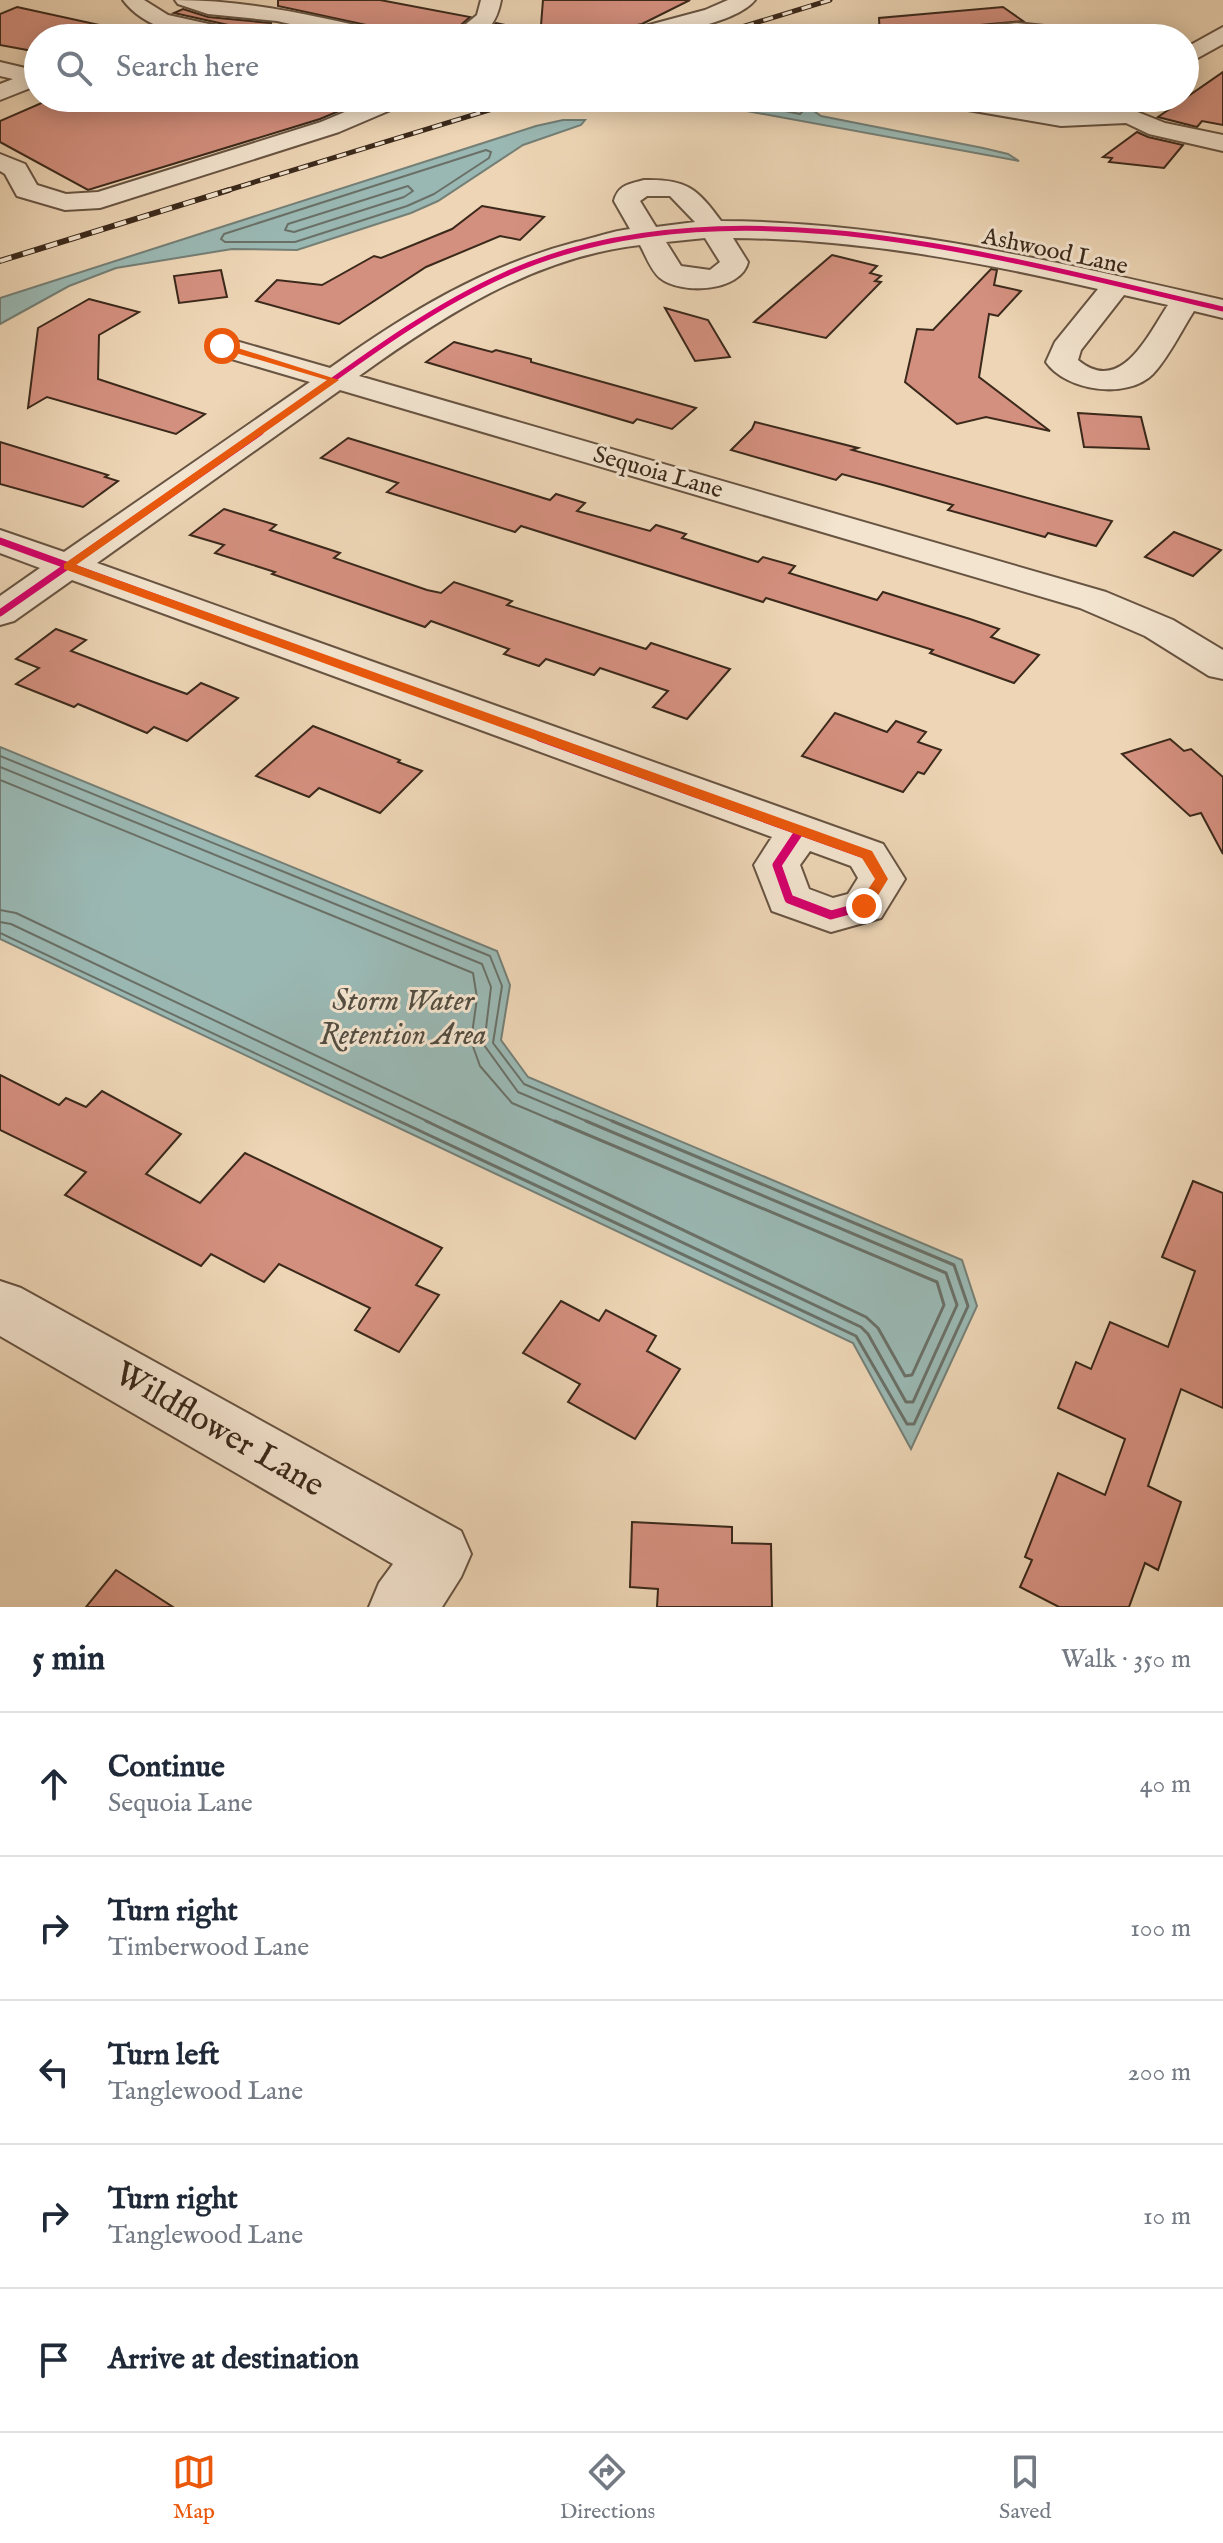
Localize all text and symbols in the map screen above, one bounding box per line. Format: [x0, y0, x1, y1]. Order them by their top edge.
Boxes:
search box [24, 24, 1199, 112]
icon: search [52, 46, 96, 90]
text: Search here [116, 49, 259, 87]
street label: Ashwood Lane [979, 221, 1131, 283]
route start [204, 328, 240, 364]
street label: Sequoia Lane [589, 440, 727, 506]
route end [846, 888, 882, 924]
water label: Storm Water Retention Area [319, 983, 487, 1055]
street label: Wildflower Lane [106, 1353, 332, 1507]
text: 5 min [32, 1638, 105, 1681]
text: Walk · 350 m [1061, 1643, 1191, 1676]
text: Continue [108, 1749, 225, 1787]
icon: ahead [32, 1762, 76, 1806]
text: 40 m [1140, 1768, 1191, 1801]
text: Sequoia Lane [108, 1787, 253, 1820]
text: Turn right [108, 1893, 238, 1931]
icon: right [32, 1906, 76, 1950]
text: 100 m [1130, 1912, 1191, 1945]
text: Timberwood Lane [108, 1931, 309, 1964]
text: Turn left [108, 2037, 219, 2075]
icon: left [32, 2050, 76, 2094]
text: 200 m [1127, 2056, 1191, 2089]
text: Tanglewood Lane [108, 2075, 303, 2108]
text: Turn right [108, 2181, 238, 2219]
icon: right [32, 2194, 76, 2238]
text: 10 m [1143, 2200, 1191, 2233]
text: Tanglewood Lane [108, 2219, 303, 2252]
icon: arrive [32, 2338, 76, 2382]
text: Arrive at destination [108, 2341, 359, 2379]
tab: Map [172, 2450, 216, 2526]
tab: Directions [560, 2450, 655, 2526]
tab: Saved [999, 2450, 1051, 2526]

